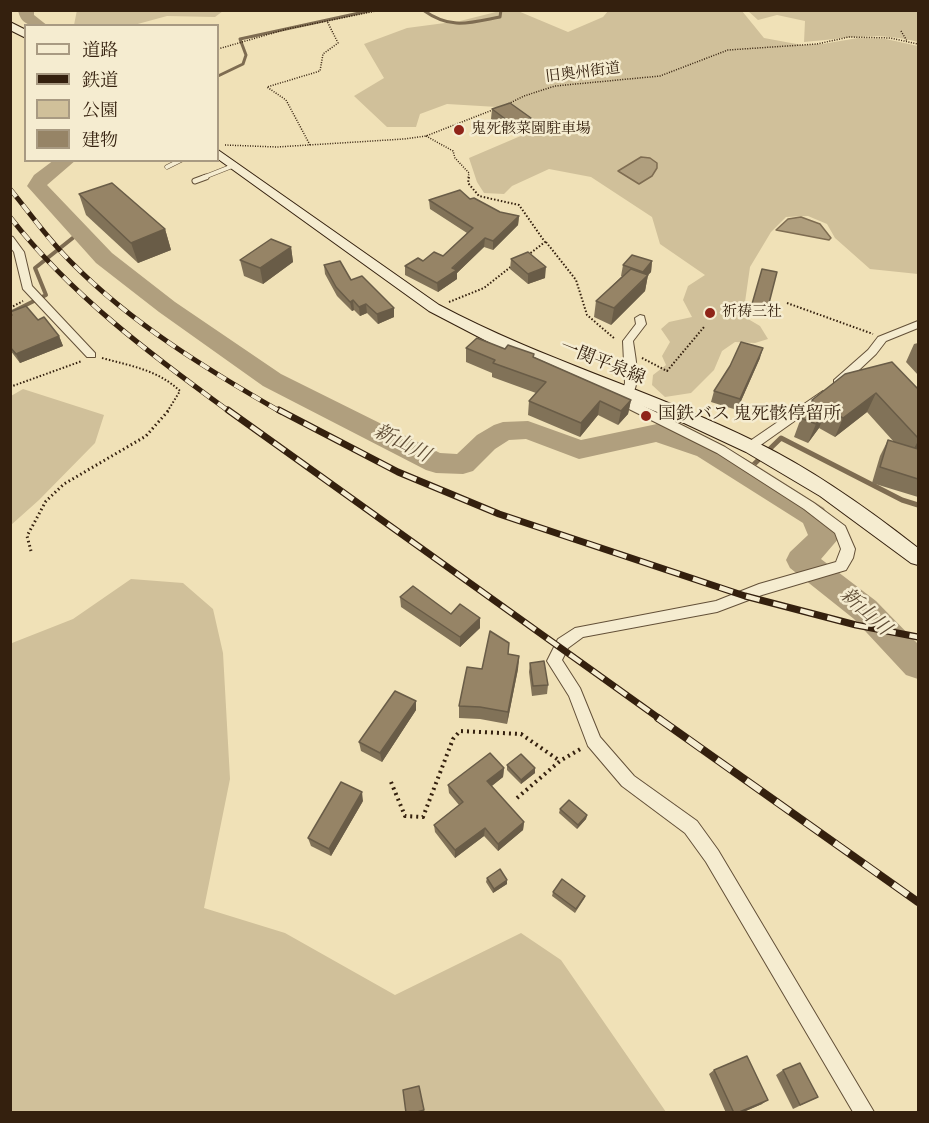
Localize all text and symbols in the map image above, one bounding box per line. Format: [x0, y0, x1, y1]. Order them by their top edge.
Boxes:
legend [24, 24, 219, 162]
text: 道路 [82, 39, 118, 64]
street label: 旧奥州街道 [545, 60, 621, 88]
text: 鉄道 [82, 69, 118, 94]
text: 公園 [82, 99, 118, 124]
place label: 鬼死骸菜園駐車場 [471, 121, 591, 139]
marker: 鬼死骸菜園駐車場 [452, 123, 466, 137]
text: 建物 [82, 129, 118, 154]
place label: 祈祷三社 [722, 304, 782, 322]
marker: 祈祷三社 [703, 306, 717, 320]
street label: 一関平泉線 [556, 337, 648, 391]
place label: 国鉄バス 鬼死骸停留所 [658, 405, 842, 427]
marker: 国鉄バス 鬼死骸停留所 [639, 409, 653, 423]
water label: 新山川 [369, 421, 433, 469]
water label: 新山川 [834, 584, 894, 642]

